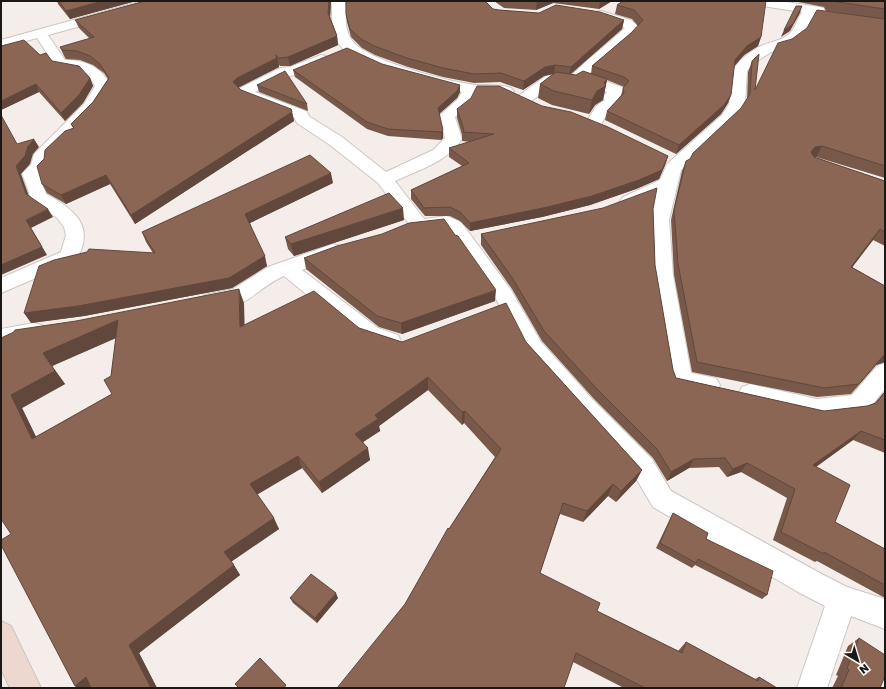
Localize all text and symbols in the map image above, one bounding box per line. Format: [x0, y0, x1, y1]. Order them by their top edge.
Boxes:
north arrow [838, 641, 878, 681]
text: N [857, 662, 872, 677]

